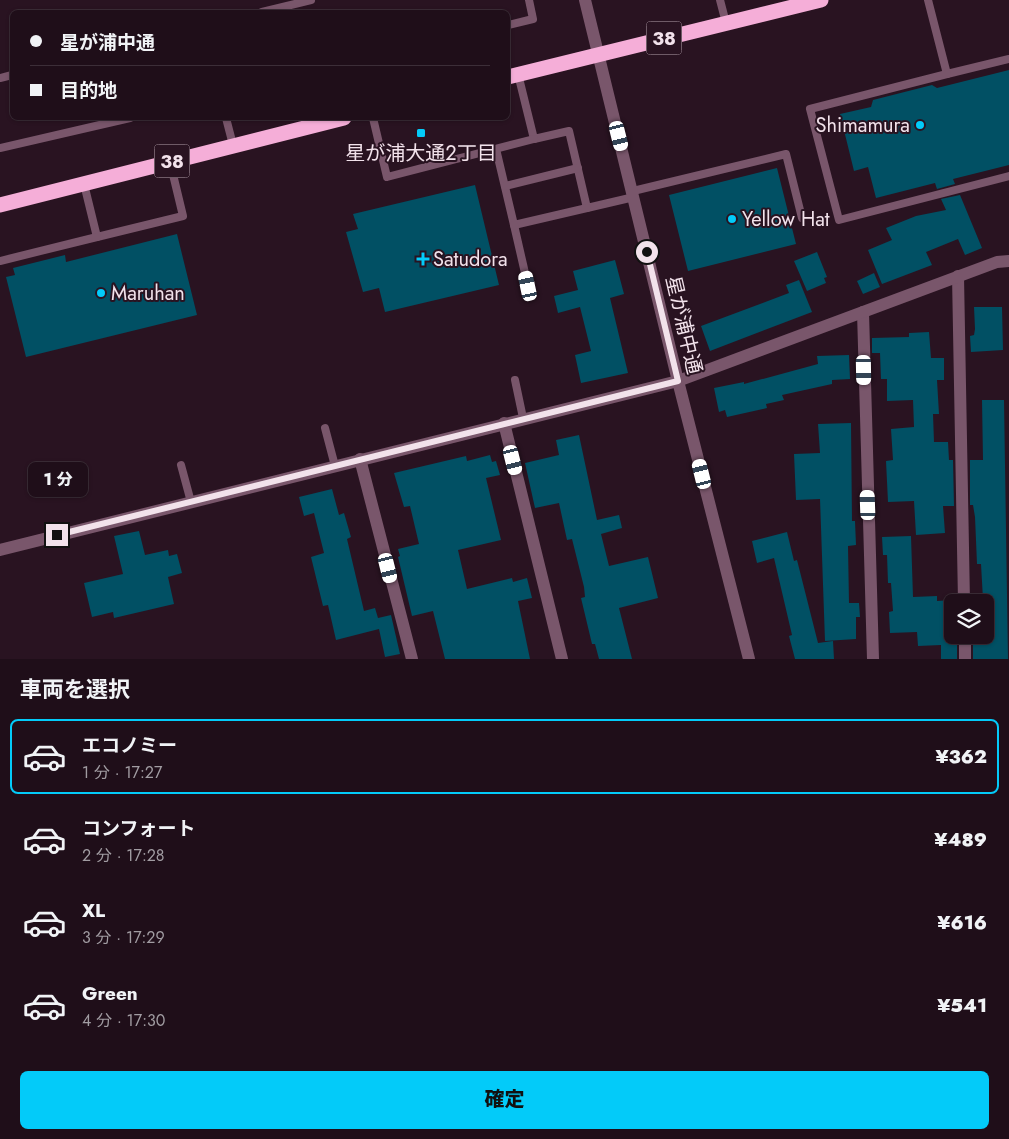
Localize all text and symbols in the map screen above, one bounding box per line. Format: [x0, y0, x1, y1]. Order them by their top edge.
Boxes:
road number: 38 [646, 22, 682, 54]
text: 星が浦中通 [60, 29, 155, 56]
text: 目的地 [60, 77, 117, 104]
place label: Shimamura [816, 111, 910, 140]
marker: Shimamura [914, 119, 926, 131]
car [608, 120, 629, 152]
marker: 星が浦大通2丁目 [415, 127, 427, 139]
place label: 星が浦大通2丁目 [345, 139, 497, 168]
road number: 38 [154, 144, 190, 178]
place label: Yellow Hat [742, 205, 830, 234]
marker: Yellow Hat [726, 213, 738, 225]
route start [636, 241, 658, 263]
place label: Satudora [433, 245, 508, 274]
marker: Satudora [417, 253, 429, 265]
car [517, 270, 538, 302]
street label: 星が浦中通 [658, 273, 709, 377]
place label: Maruhan [111, 279, 185, 308]
marker: Maruhan [95, 287, 107, 299]
car [856, 355, 871, 385]
car [502, 444, 523, 476]
car [691, 458, 712, 490]
callout: 1 分 [27, 462, 87, 498]
text: 1 分 [43, 468, 73, 491]
car [859, 490, 876, 520]
route end [46, 524, 68, 546]
car [377, 552, 398, 584]
map controls [944, 594, 994, 644]
button: layers [944, 594, 994, 644]
text: 車両を選択 [20, 673, 130, 705]
text: エコノミー [82, 732, 177, 759]
icon: car [22, 734, 67, 779]
text: ¥362 [935, 743, 987, 770]
text: 1 分 · 17:27 [82, 761, 162, 784]
text: コンフォート [82, 815, 195, 842]
icon: car [22, 817, 67, 862]
text: ¥489 [934, 826, 987, 853]
text: 2 分 · 17:28 [82, 844, 165, 867]
text: XL [82, 897, 105, 924]
icon: car [22, 900, 67, 945]
text: ¥616 [937, 909, 987, 936]
text: 3 分 · 17:29 [82, 926, 165, 949]
text: Green [82, 980, 138, 1007]
icon: car [22, 983, 67, 1028]
text: ¥541 [937, 992, 987, 1019]
text: 4 分 · 17:30 [82, 1009, 165, 1032]
button: 確定 [20, 1071, 989, 1129]

